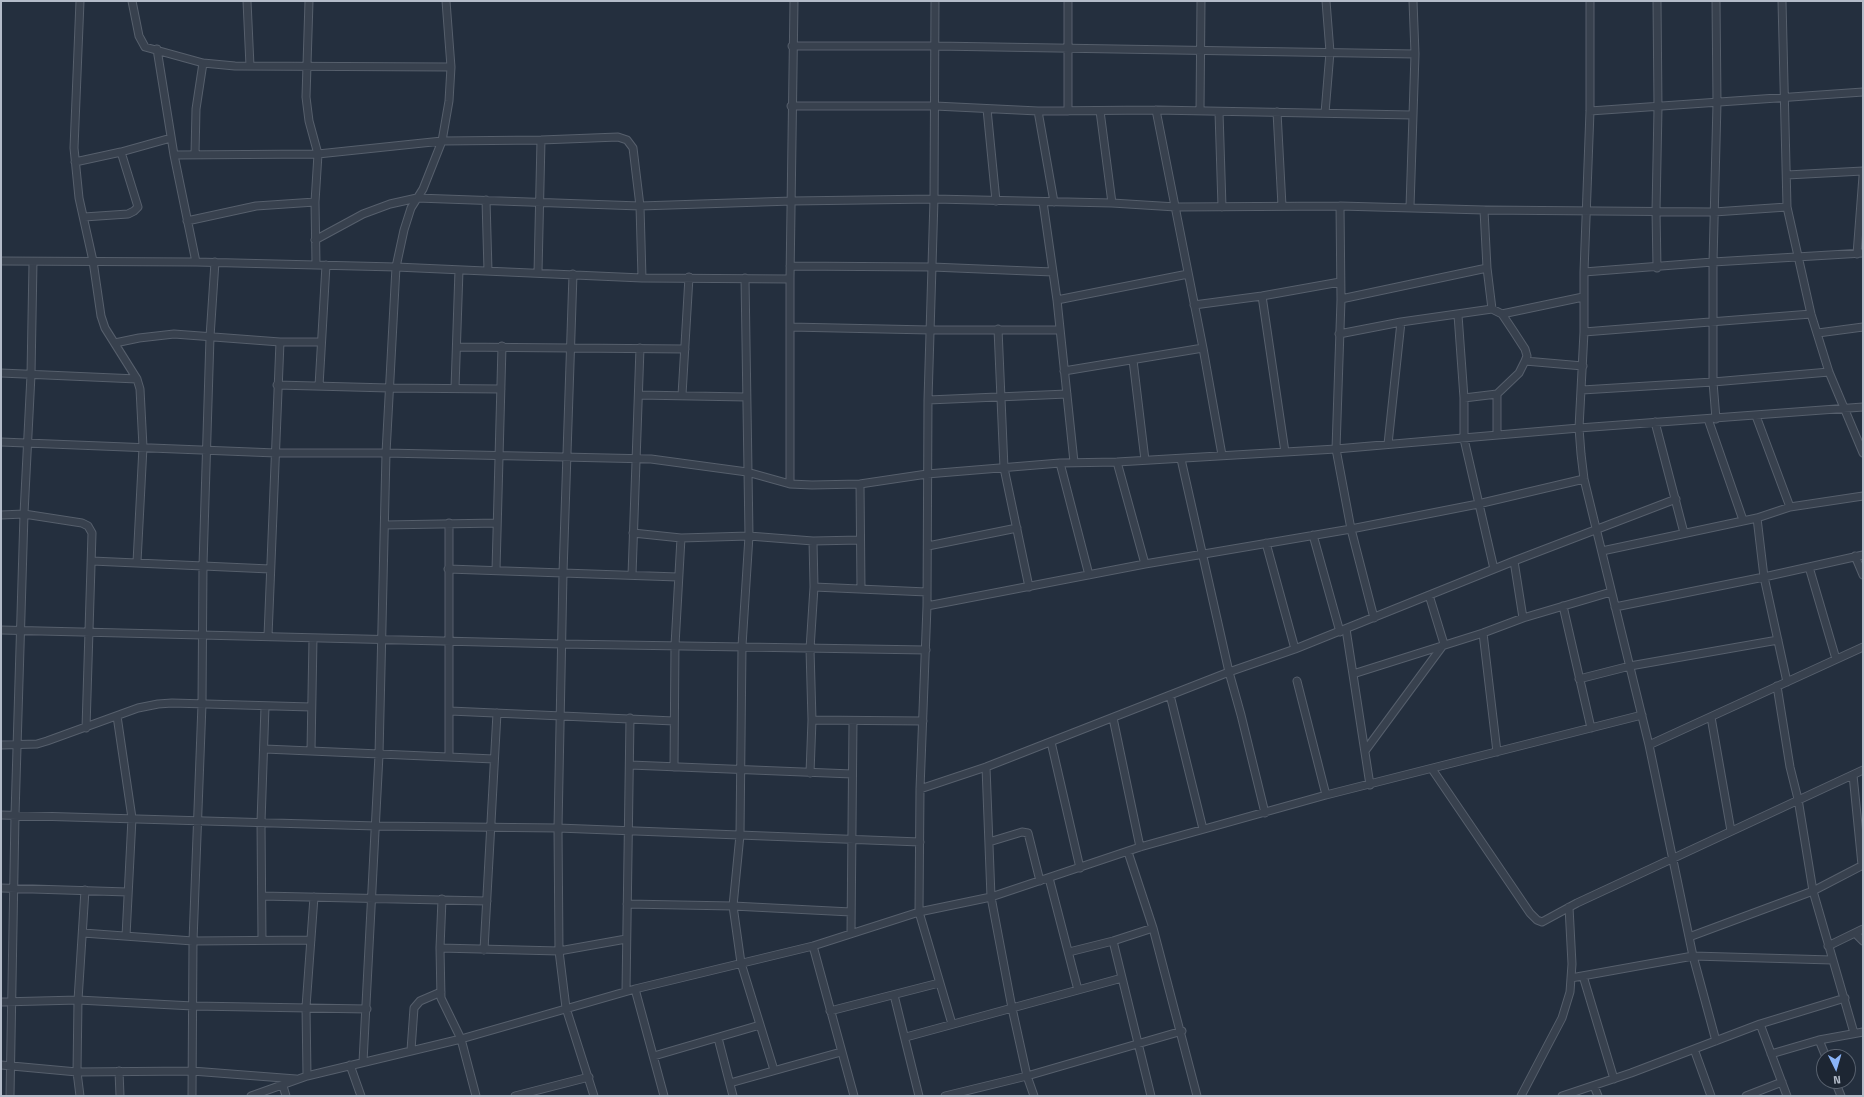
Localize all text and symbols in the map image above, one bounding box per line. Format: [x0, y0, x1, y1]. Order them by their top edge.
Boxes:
north arrow [1816, 1049, 1856, 1089]
text: N [1832, 1072, 1841, 1088]

